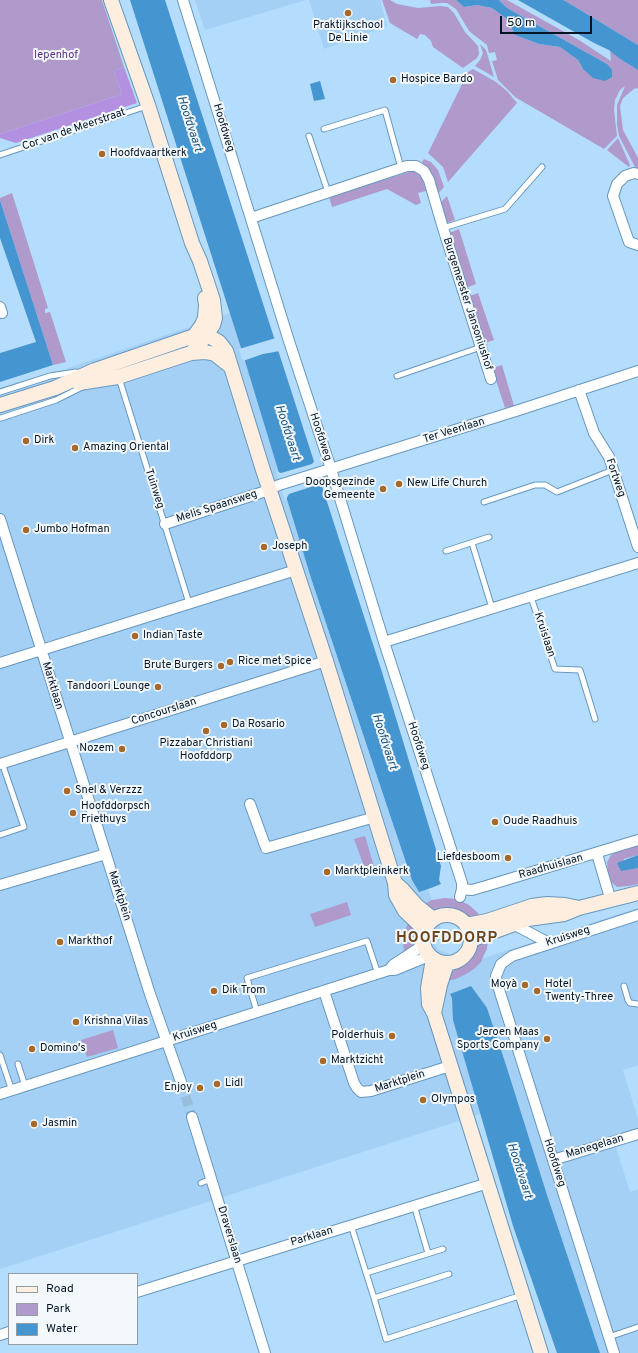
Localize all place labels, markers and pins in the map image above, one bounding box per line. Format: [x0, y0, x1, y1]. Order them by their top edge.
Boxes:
marker: Praktijkschool De Linie [343, 8, 353, 18]
place label: Praktijkschool De Linie [313, 19, 383, 45]
place label: Hospice Bardo [401, 73, 473, 87]
marker: Hospice Bardo [388, 75, 398, 85]
place label: Hoofdvaartkerk [110, 147, 187, 161]
marker: Hoofdvaartkerk [97, 149, 107, 159]
place label: Dirk [34, 434, 54, 448]
marker: Dirk [21, 436, 31, 446]
place label: Amazing Oriental [83, 441, 169, 455]
marker: Amazing Oriental [70, 443, 80, 453]
place label: Doopsgezinde Gemeente [305, 476, 375, 502]
place label: New Life Church [407, 477, 487, 491]
marker: New Life Church [394, 479, 404, 489]
marker: Doopsgezinde Gemeente [378, 484, 388, 494]
place label: Jumbo Hofman [34, 523, 110, 537]
marker: Jumbo Hofman [21, 525, 31, 535]
place label: Joseph [272, 540, 308, 554]
marker: Joseph [259, 542, 269, 552]
place label: Indian Taste [143, 629, 203, 643]
marker: Indian Taste [130, 631, 140, 641]
place label: Rice met Spice [238, 655, 311, 669]
marker: Rice met Spice [225, 657, 235, 667]
place label: Brute Burgers [144, 659, 213, 673]
marker: Brute Burgers [216, 661, 226, 671]
place label: Tandoori Lounge [67, 680, 150, 694]
marker: Tandoori Lounge [153, 682, 163, 692]
place label: Da Rosario [232, 718, 285, 732]
marker: Da Rosario [219, 720, 229, 730]
marker: Pizzabar Christiani Hoofddorp [201, 726, 211, 736]
place label: Pizzabar Christiani Hoofddorp [160, 737, 252, 763]
place label: Nozem [79, 742, 114, 756]
marker: Nozem [117, 744, 127, 754]
place label: Snel & Verzzz [75, 784, 142, 798]
marker: Snel & Verzzz [62, 786, 72, 796]
place label: Hoofddorpsch Friethuys [81, 800, 150, 826]
marker: Hoofddorpsch Friethuys [68, 808, 78, 818]
place label: Oude Raadhuis [503, 815, 577, 829]
marker: Oude Raadhuis [490, 817, 500, 827]
place label: Liefdesboom [437, 851, 500, 865]
marker: Liefdesboom [503, 853, 513, 863]
place label: Marktpleinkerk [335, 865, 409, 879]
marker: Marktpleinkerk [322, 867, 332, 877]
place label: Markthof [68, 935, 112, 949]
marker: Markthof [55, 937, 65, 947]
place label: Moyà [491, 978, 517, 992]
place label: Hotel Twenty-Three [545, 978, 613, 1004]
marker: Moyà [520, 980, 530, 990]
place label: Dik Trom [222, 984, 266, 998]
marker: Dik Trom [209, 986, 219, 996]
marker: Hotel Twenty-Three [532, 986, 542, 996]
place label: Krishna Vilas [84, 1015, 148, 1029]
marker: Krishna Vilas [71, 1017, 81, 1027]
place label: Jeroen Maas Sports Company [457, 1026, 539, 1052]
place label: Polderhuis [331, 1029, 384, 1043]
marker: Polderhuis [387, 1031, 397, 1041]
marker: Jeroen Maas Sports Company [542, 1034, 552, 1044]
place label: Domino's [40, 1042, 86, 1056]
marker: Domino's [27, 1044, 37, 1054]
place label: Marktzicht [331, 1054, 383, 1068]
marker: Marktzicht [318, 1056, 328, 1066]
place label: Lidl [225, 1077, 243, 1091]
marker: Lidl [212, 1079, 222, 1089]
place label: Enjoy [164, 1081, 192, 1095]
marker: Enjoy [195, 1083, 205, 1093]
place label: Olympos [431, 1093, 475, 1107]
marker: Olympos [418, 1095, 428, 1105]
place label: Jasmin [42, 1117, 77, 1131]
marker: Jasmin [29, 1119, 39, 1129]

